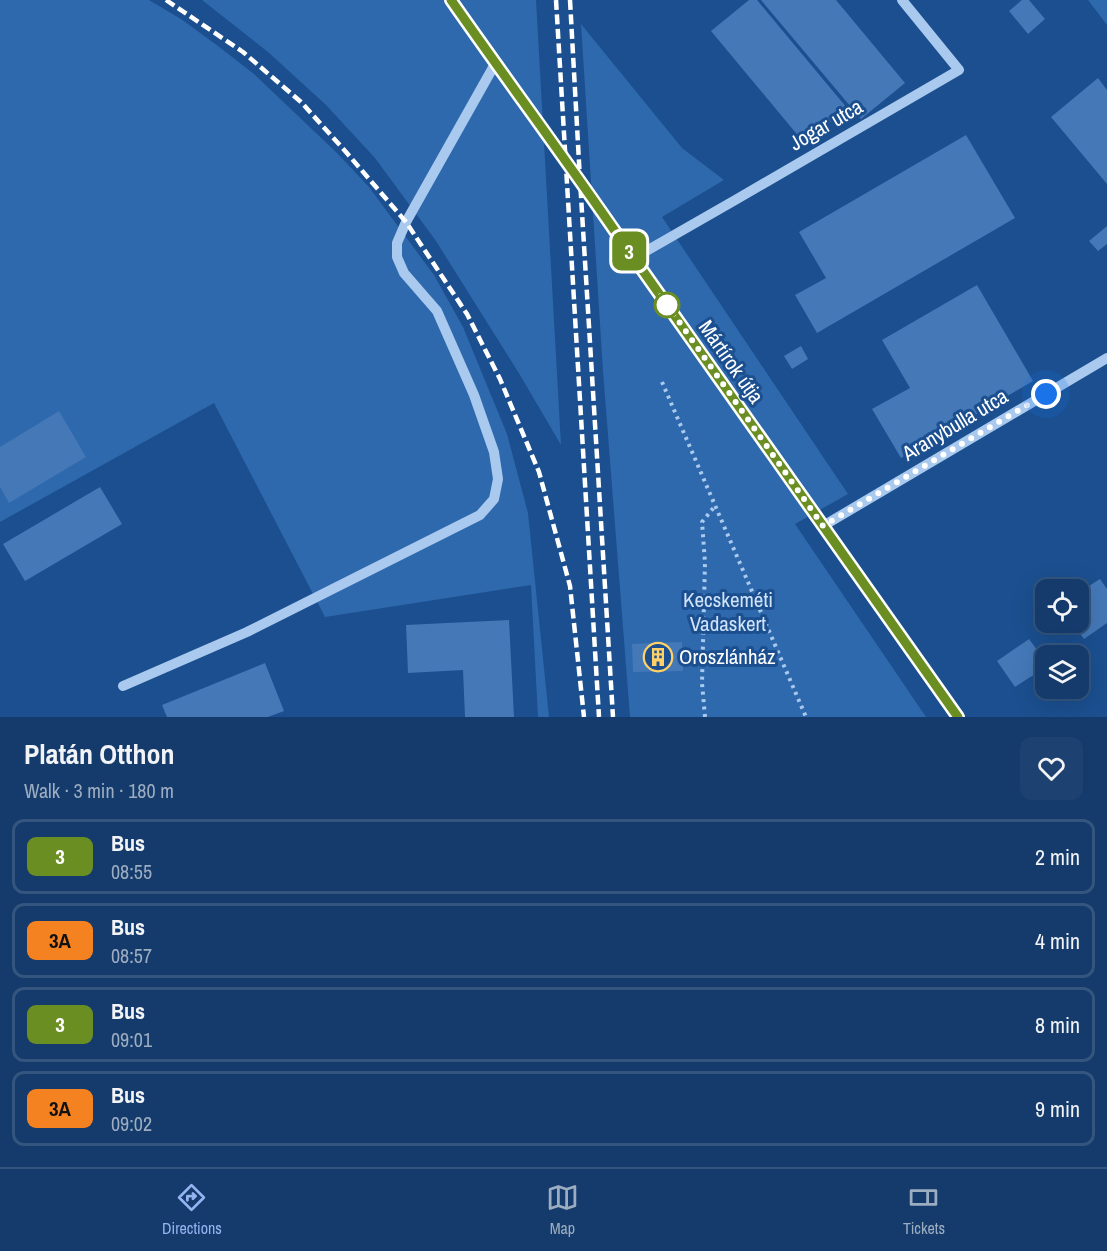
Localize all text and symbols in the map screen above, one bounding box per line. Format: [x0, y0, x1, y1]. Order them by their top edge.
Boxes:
street label: Jogar utca [784, 92, 868, 157]
line badge: 3 [610, 232, 648, 270]
text: 3 [624, 237, 634, 266]
unlabelled marker [654, 292, 680, 318]
street label: Mártírok útja [692, 314, 771, 410]
your location [1031, 379, 1061, 409]
street label: Aranybulla utca [896, 381, 1013, 468]
map controls [1035, 579, 1089, 699]
button: locate [1035, 579, 1089, 633]
park label: Kecskeméti Vadaskert [683, 585, 773, 638]
building icon: Oroszlánház [642, 641, 674, 673]
place label: Oroszlánház [679, 642, 776, 671]
button: layers [1035, 645, 1089, 699]
text: Platán Otthon [24, 735, 175, 773]
button: heart [1020, 737, 1083, 800]
text: Walk · 3 min · 180 m [24, 777, 174, 804]
text: Bus [111, 828, 145, 858]
text: 3 [55, 842, 65, 871]
text: 2 min [1035, 842, 1080, 872]
text: 08:55 [111, 858, 152, 885]
text: Bus [111, 912, 145, 942]
text: 3A [49, 926, 71, 955]
text: 4 min [1035, 926, 1080, 956]
text: 08:57 [111, 942, 152, 969]
text: Bus [111, 996, 145, 1026]
text: 3 [55, 1010, 65, 1039]
text: 8 min [1035, 1010, 1080, 1040]
text: 09:01 [111, 1026, 152, 1053]
text: Bus [111, 1080, 145, 1110]
text: 3A [49, 1094, 71, 1123]
text: 9 min [1035, 1094, 1080, 1124]
text: 09:02 [111, 1110, 152, 1137]
tab: Directions [162, 1181, 222, 1239]
tab: Map [546, 1181, 579, 1239]
tab: Tickets [903, 1181, 945, 1239]

